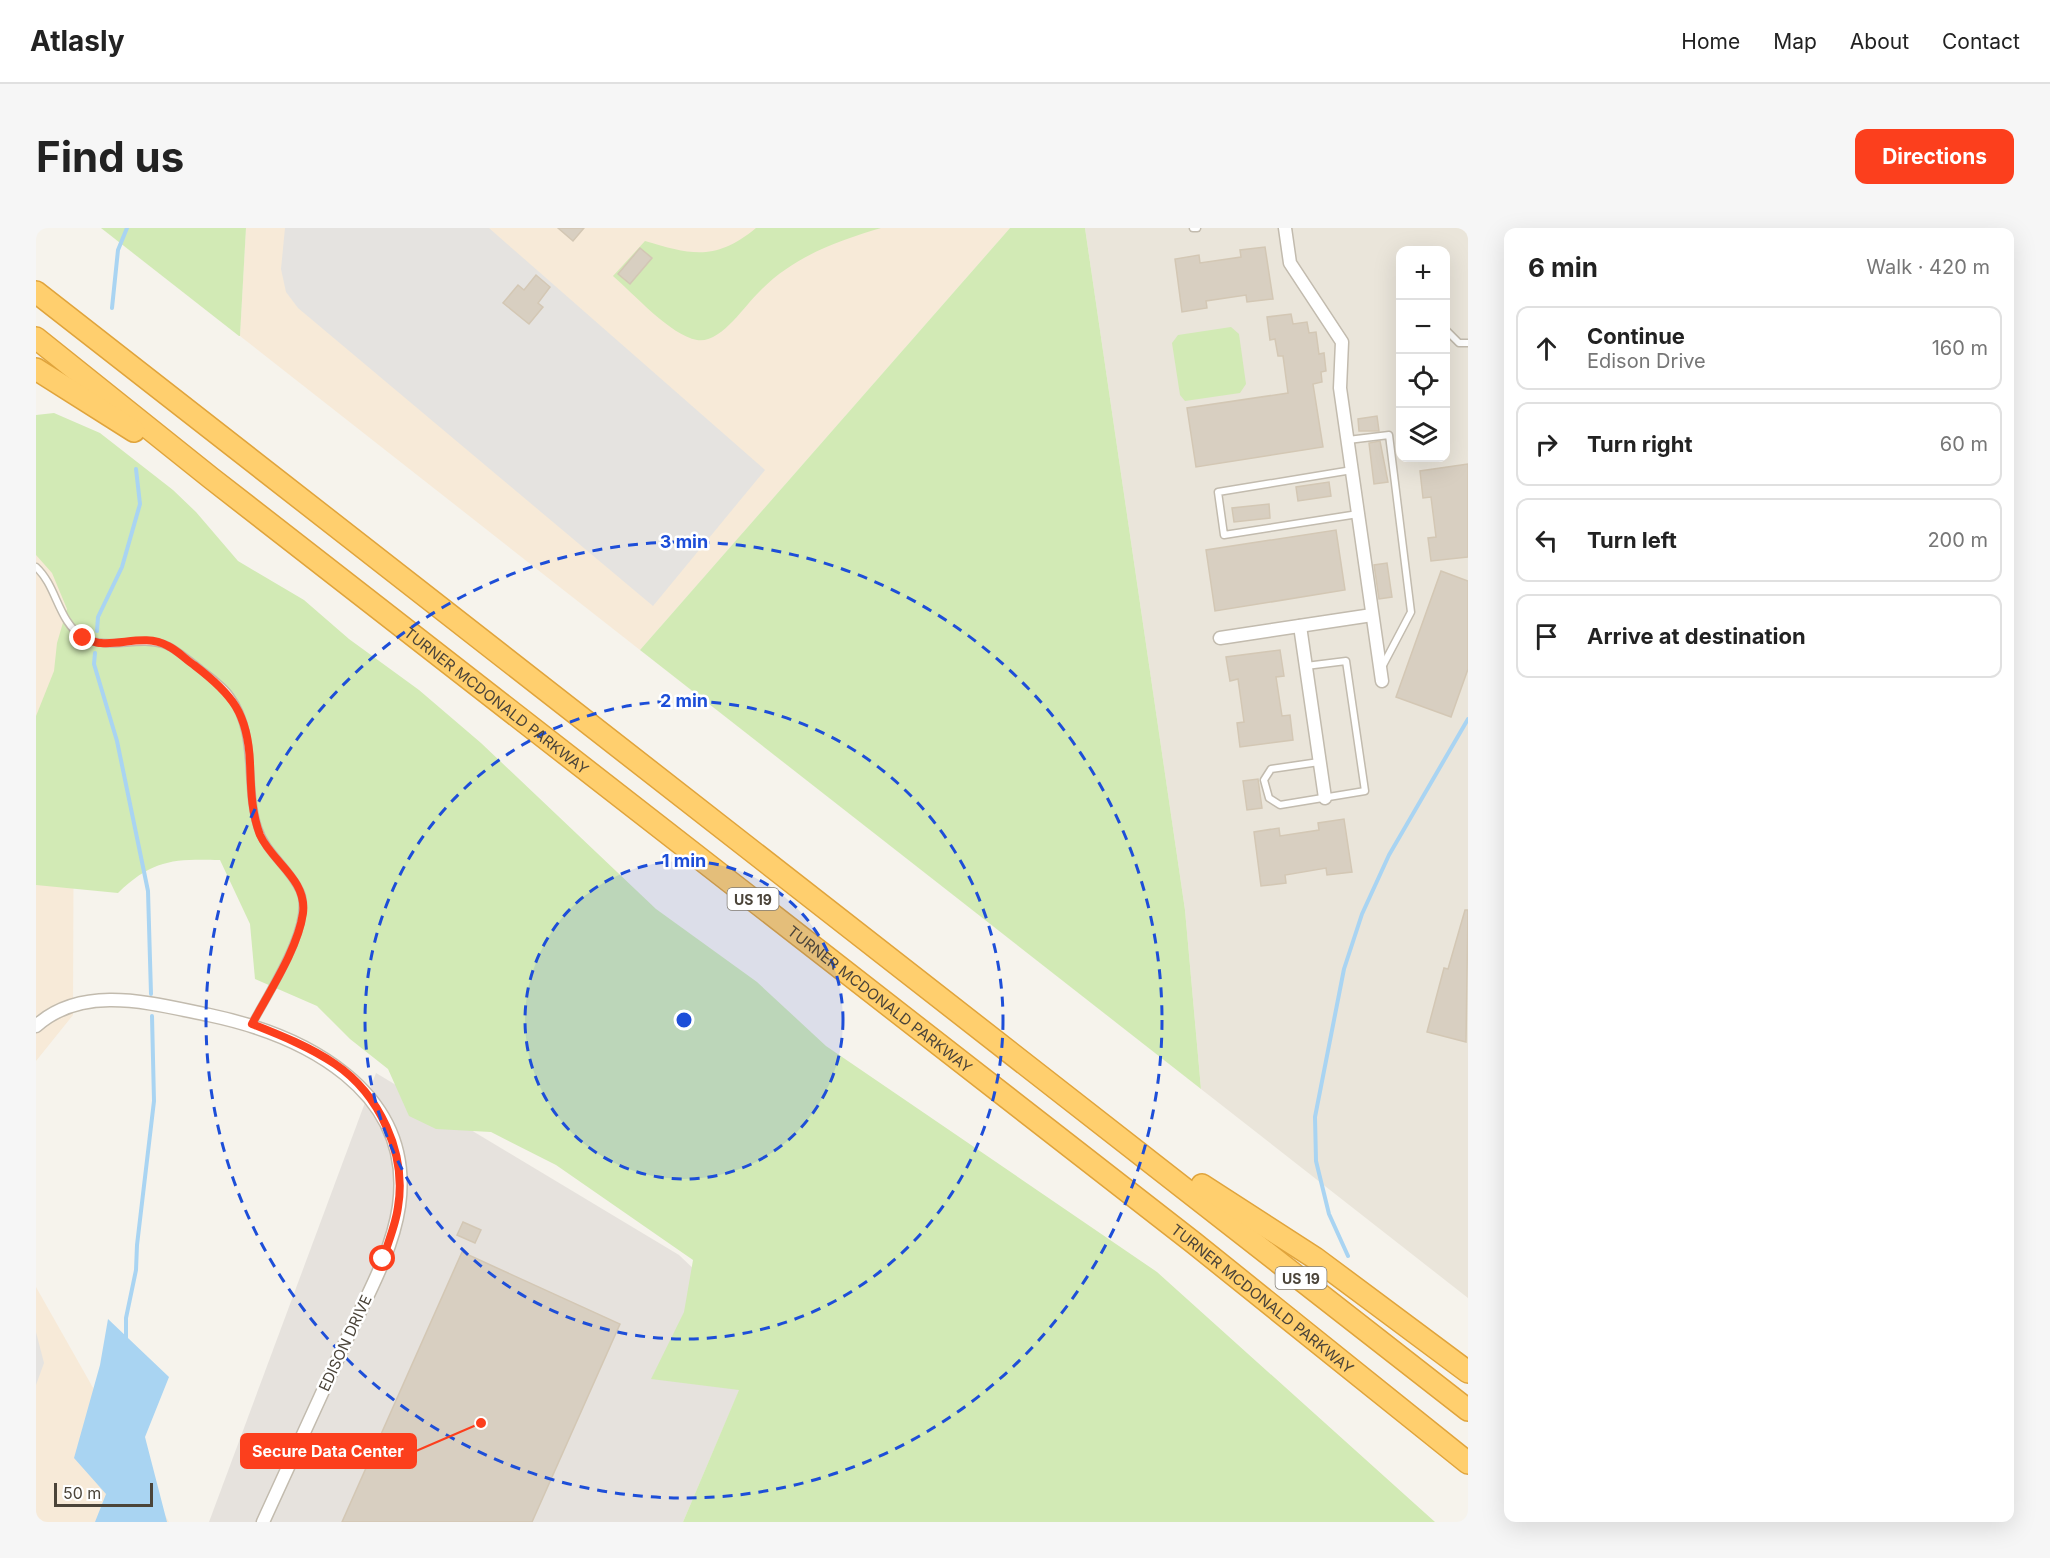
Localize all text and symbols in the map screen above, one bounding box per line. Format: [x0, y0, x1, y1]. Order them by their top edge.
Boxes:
text: Atlasly [30, 24, 125, 58]
text: Home [1681, 29, 1740, 54]
text: Map [1773, 29, 1817, 54]
text: About [1850, 29, 1909, 54]
text: Contact [1942, 29, 2020, 54]
button: Directions [1855, 129, 2014, 184]
text: Find us [36, 131, 184, 182]
map controls [1396, 246, 1450, 462]
button: + [1396, 246, 1450, 300]
text: 6 min [1528, 252, 1598, 283]
text: Walk · 420 m [1866, 255, 1990, 279]
button: − [1396, 300, 1450, 354]
text: Continue [1587, 323, 1685, 349]
icon: ahead [1530, 332, 1563, 365]
text: 160 m [1932, 336, 1988, 360]
text: Edison Drive [1587, 349, 1706, 373]
button: locate [1396, 354, 1450, 408]
button: layers [1396, 408, 1450, 462]
icon: right [1530, 428, 1563, 461]
text: Turn right [1587, 431, 1693, 457]
text: 60 m [1940, 432, 1988, 456]
icon: left [1530, 524, 1563, 557]
text: Turn left [1587, 527, 1677, 553]
text: 200 m [1927, 528, 1988, 552]
text: 3 min [660, 531, 708, 552]
icon: arrive [1530, 620, 1563, 653]
street label: TURNER MCDONALD PARKWAY [401, 623, 593, 778]
text: Arrive at destination [1587, 623, 1806, 649]
route end [69, 624, 95, 650]
text: 2 min [660, 690, 708, 711]
text: 1 min [662, 850, 706, 871]
road number: US 19 [728, 888, 778, 910]
street label: TURNER MCDONALD PARKWAY [784, 921, 976, 1076]
centre of rings [674, 1010, 694, 1030]
street label: TURNER MCDONALD PARKWAY [1168, 1219, 1358, 1377]
route start [369, 1245, 395, 1271]
road number: US 19 [1276, 1267, 1326, 1289]
street label: EDISON DRIVE [314, 1292, 376, 1394]
callout: Secure Data Center [241, 1434, 416, 1468]
text: Secure Data Center [252, 1441, 404, 1461]
scale bar [54, 1480, 153, 1508]
text: 50 m [63, 1483, 101, 1503]

